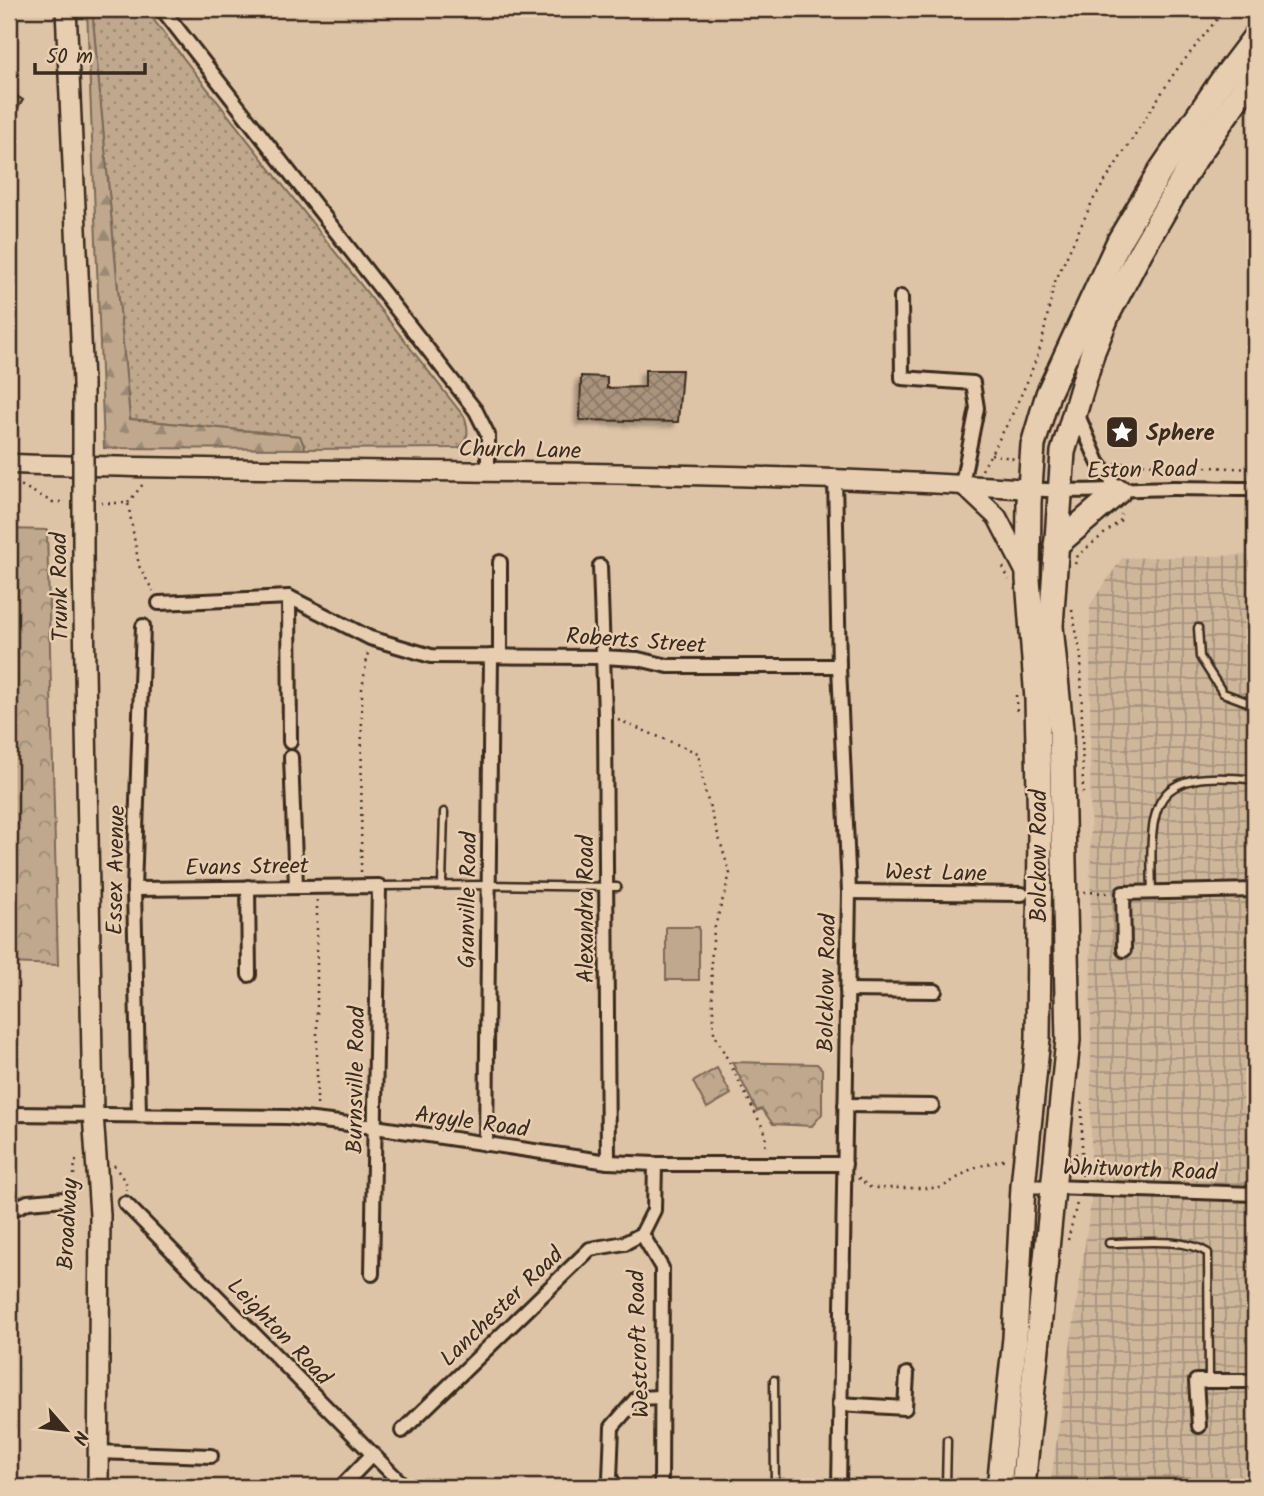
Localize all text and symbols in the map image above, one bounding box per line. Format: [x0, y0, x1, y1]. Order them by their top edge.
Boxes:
scale bar [35, 32, 145, 76]
text: 50 m [46, 41, 93, 74]
place icon: Sphere [1103, 413, 1141, 451]
place label: Sphere [1146, 416, 1215, 452]
street label: Church Lane [458, 432, 582, 470]
street label: Eston Road [1087, 452, 1198, 490]
street label: Trunk Road [42, 531, 80, 642]
street label: Roberts Street [565, 619, 708, 665]
street label: Bolckow Road [1022, 789, 1058, 922]
street label: Essex Avenue [98, 805, 136, 935]
street label: Granville Road [450, 831, 488, 969]
street label: Alexandra Road [569, 834, 605, 983]
street label: Evans Street [185, 849, 310, 887]
street label: West Lane [885, 855, 987, 893]
street label: Bolcklow Road [809, 913, 847, 1053]
street label: Burnsville Road [338, 1005, 376, 1154]
street label: Argyle Road [412, 1097, 531, 1149]
street label: Whitworth Road [1062, 1150, 1218, 1192]
street label: Broadway [49, 1177, 89, 1271]
street label: Lanchester Road [432, 1238, 573, 1376]
street label: Westcroft Road [619, 1269, 661, 1419]
street label: Leighton Road [217, 1270, 340, 1395]
north arrow [32, 1394, 102, 1464]
text: N [63, 1425, 95, 1449]

